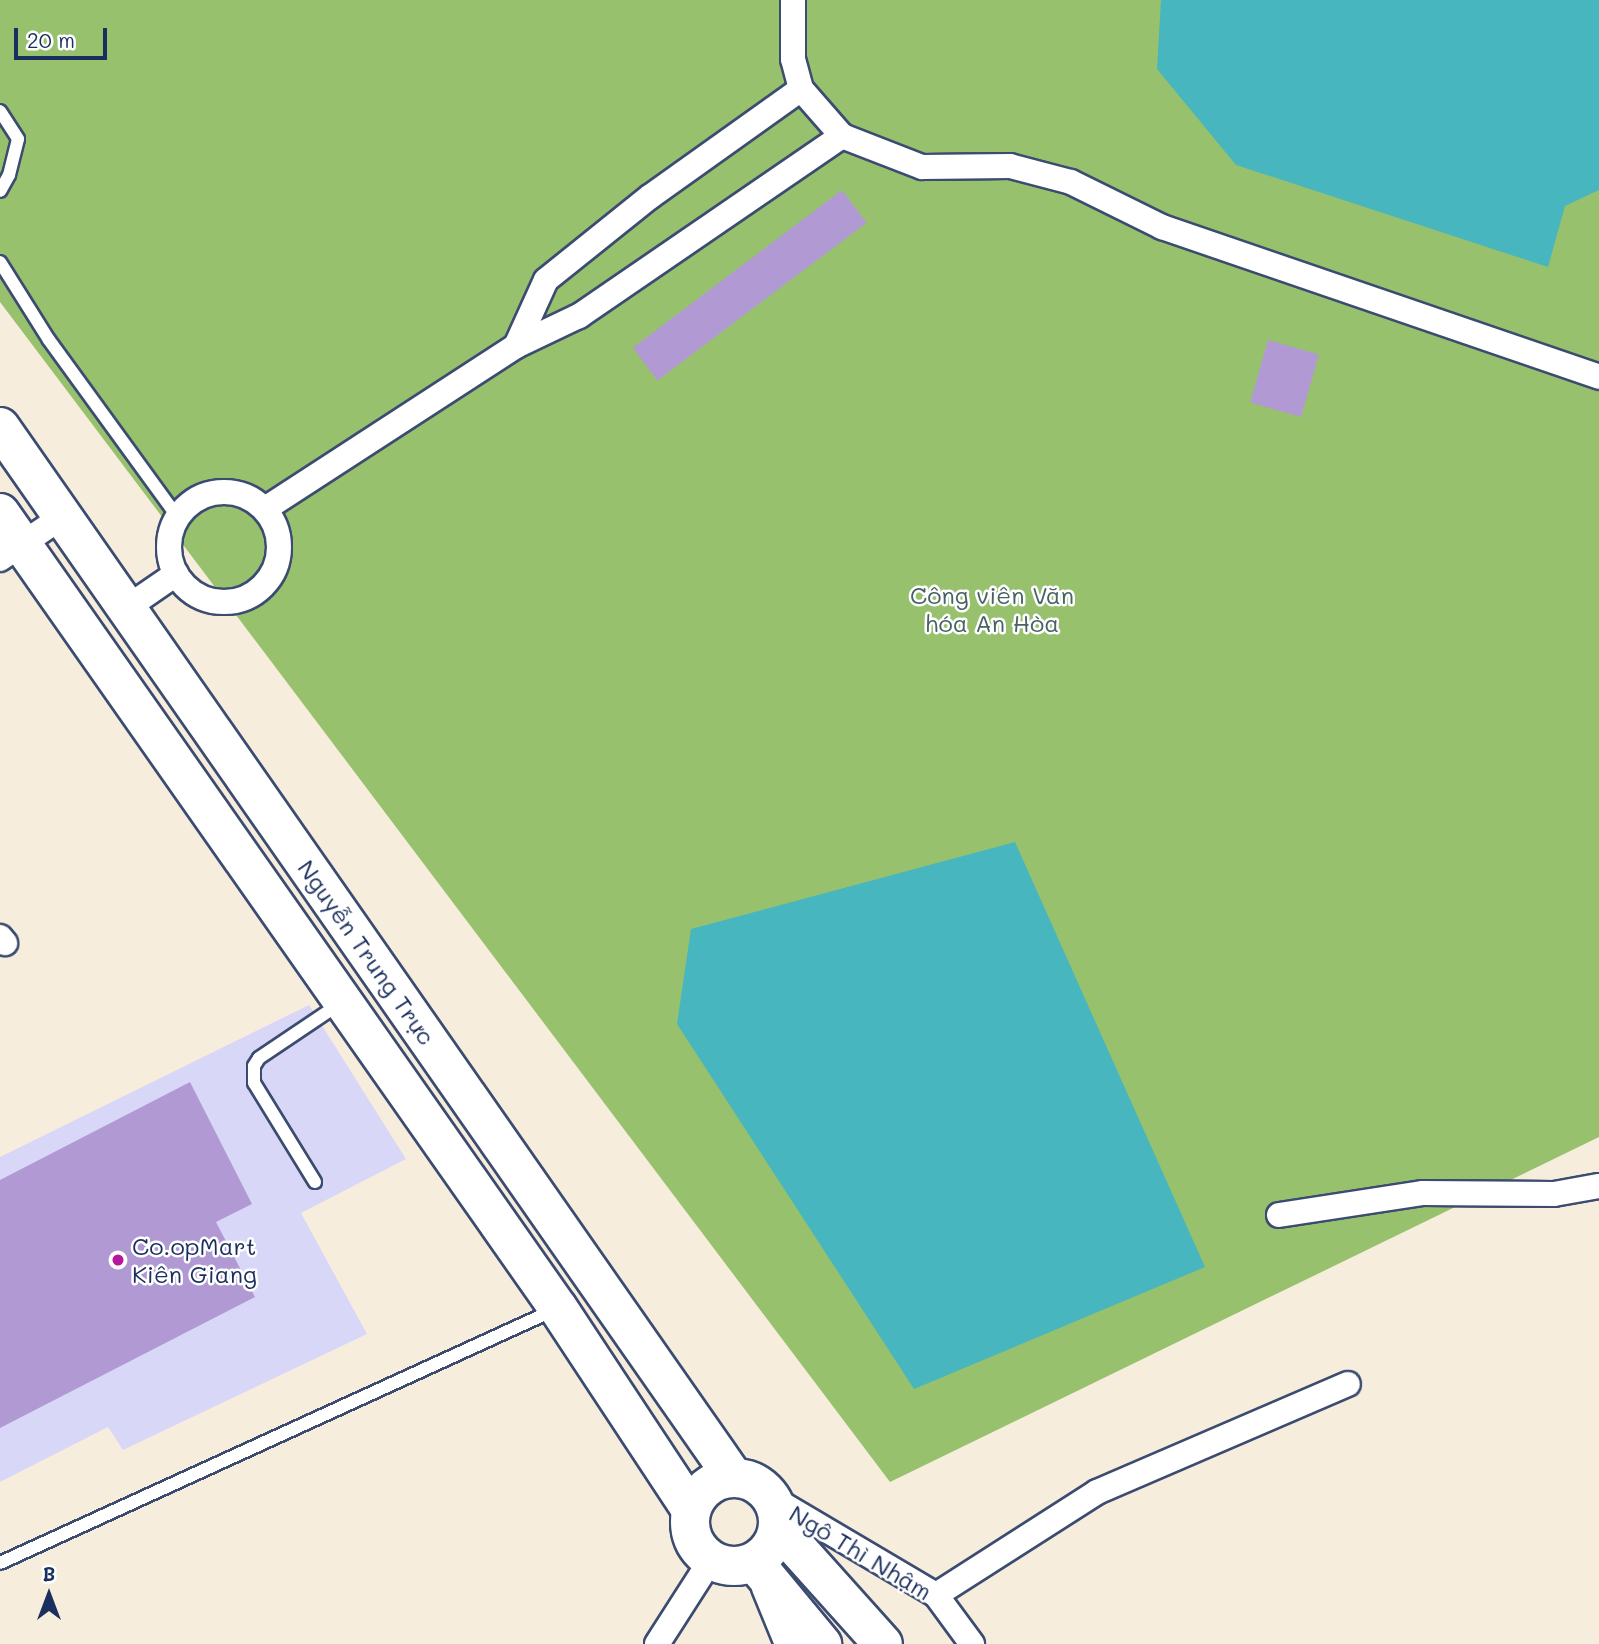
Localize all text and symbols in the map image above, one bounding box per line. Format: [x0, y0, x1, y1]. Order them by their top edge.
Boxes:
scale bar [18, 14, 110, 58]
text: 20 m [27, 26, 75, 53]
park label: Công viên Văn hóa An Hòa [910, 581, 1074, 637]
street label: Nguyễn Trung Trực [292, 854, 442, 1050]
place label: Co.opMart Kiên Giang [132, 1232, 257, 1288]
marker: Co.opMart Kiên Giang [110, 1252, 126, 1268]
street label: Ngô Thì Nhậm [785, 1498, 937, 1606]
north arrow [14, 1560, 84, 1630]
text: B [43, 1561, 55, 1586]

